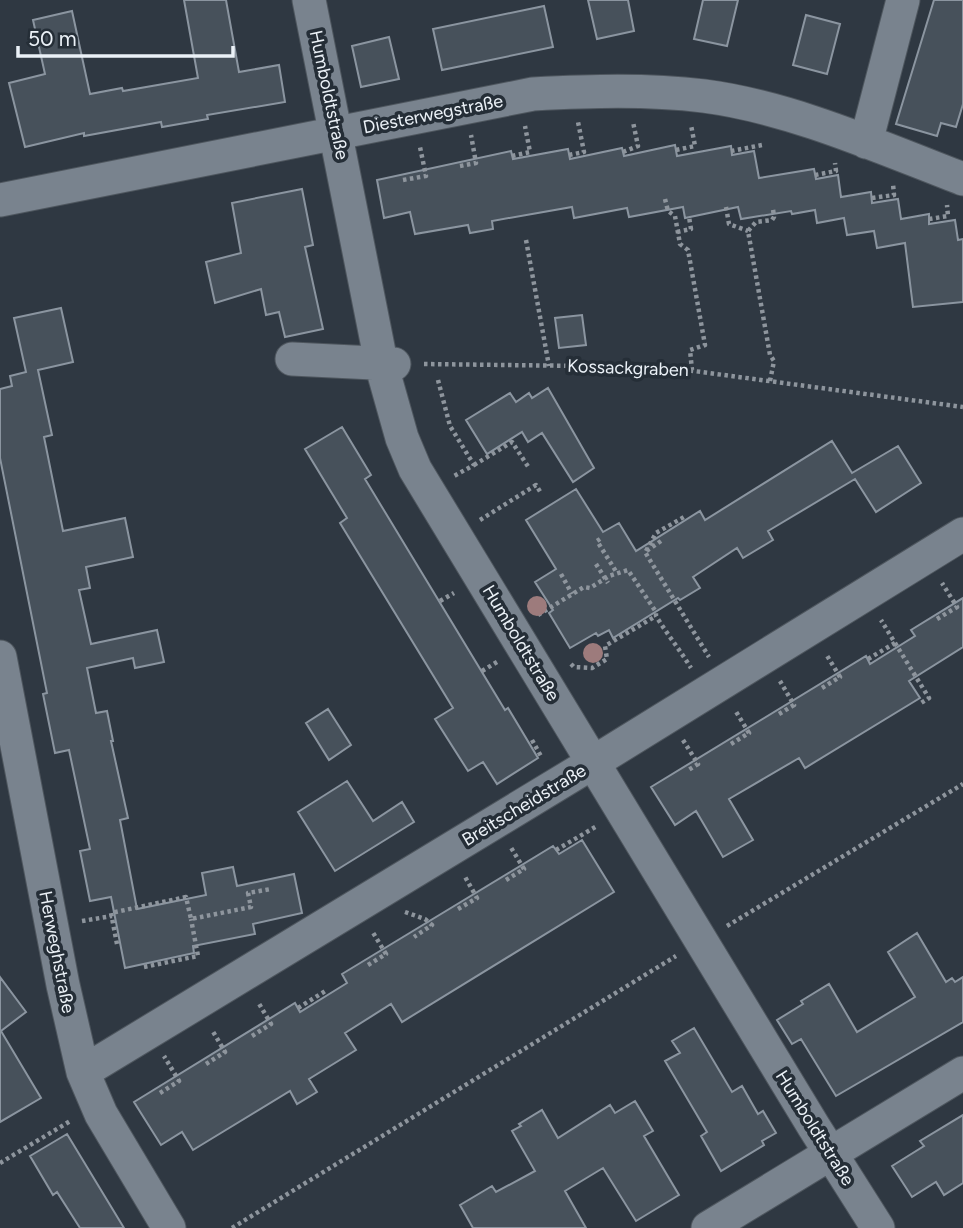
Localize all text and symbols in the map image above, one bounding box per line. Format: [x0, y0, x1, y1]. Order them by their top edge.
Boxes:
scale bar [18, 14, 233, 58]
text: 50 m [28, 26, 77, 51]
street label: Humboldtstraße [305, 28, 353, 162]
street label: Diesterwegstraße [361, 90, 505, 138]
street label: Kossackgraben [567, 355, 689, 381]
street label: Humboldtstraße [478, 581, 564, 705]
street label: Breitscheidstraße [458, 759, 590, 851]
street label: Herweghstraße [34, 889, 80, 1015]
street label: Humboldtstraße [771, 1066, 859, 1190]

